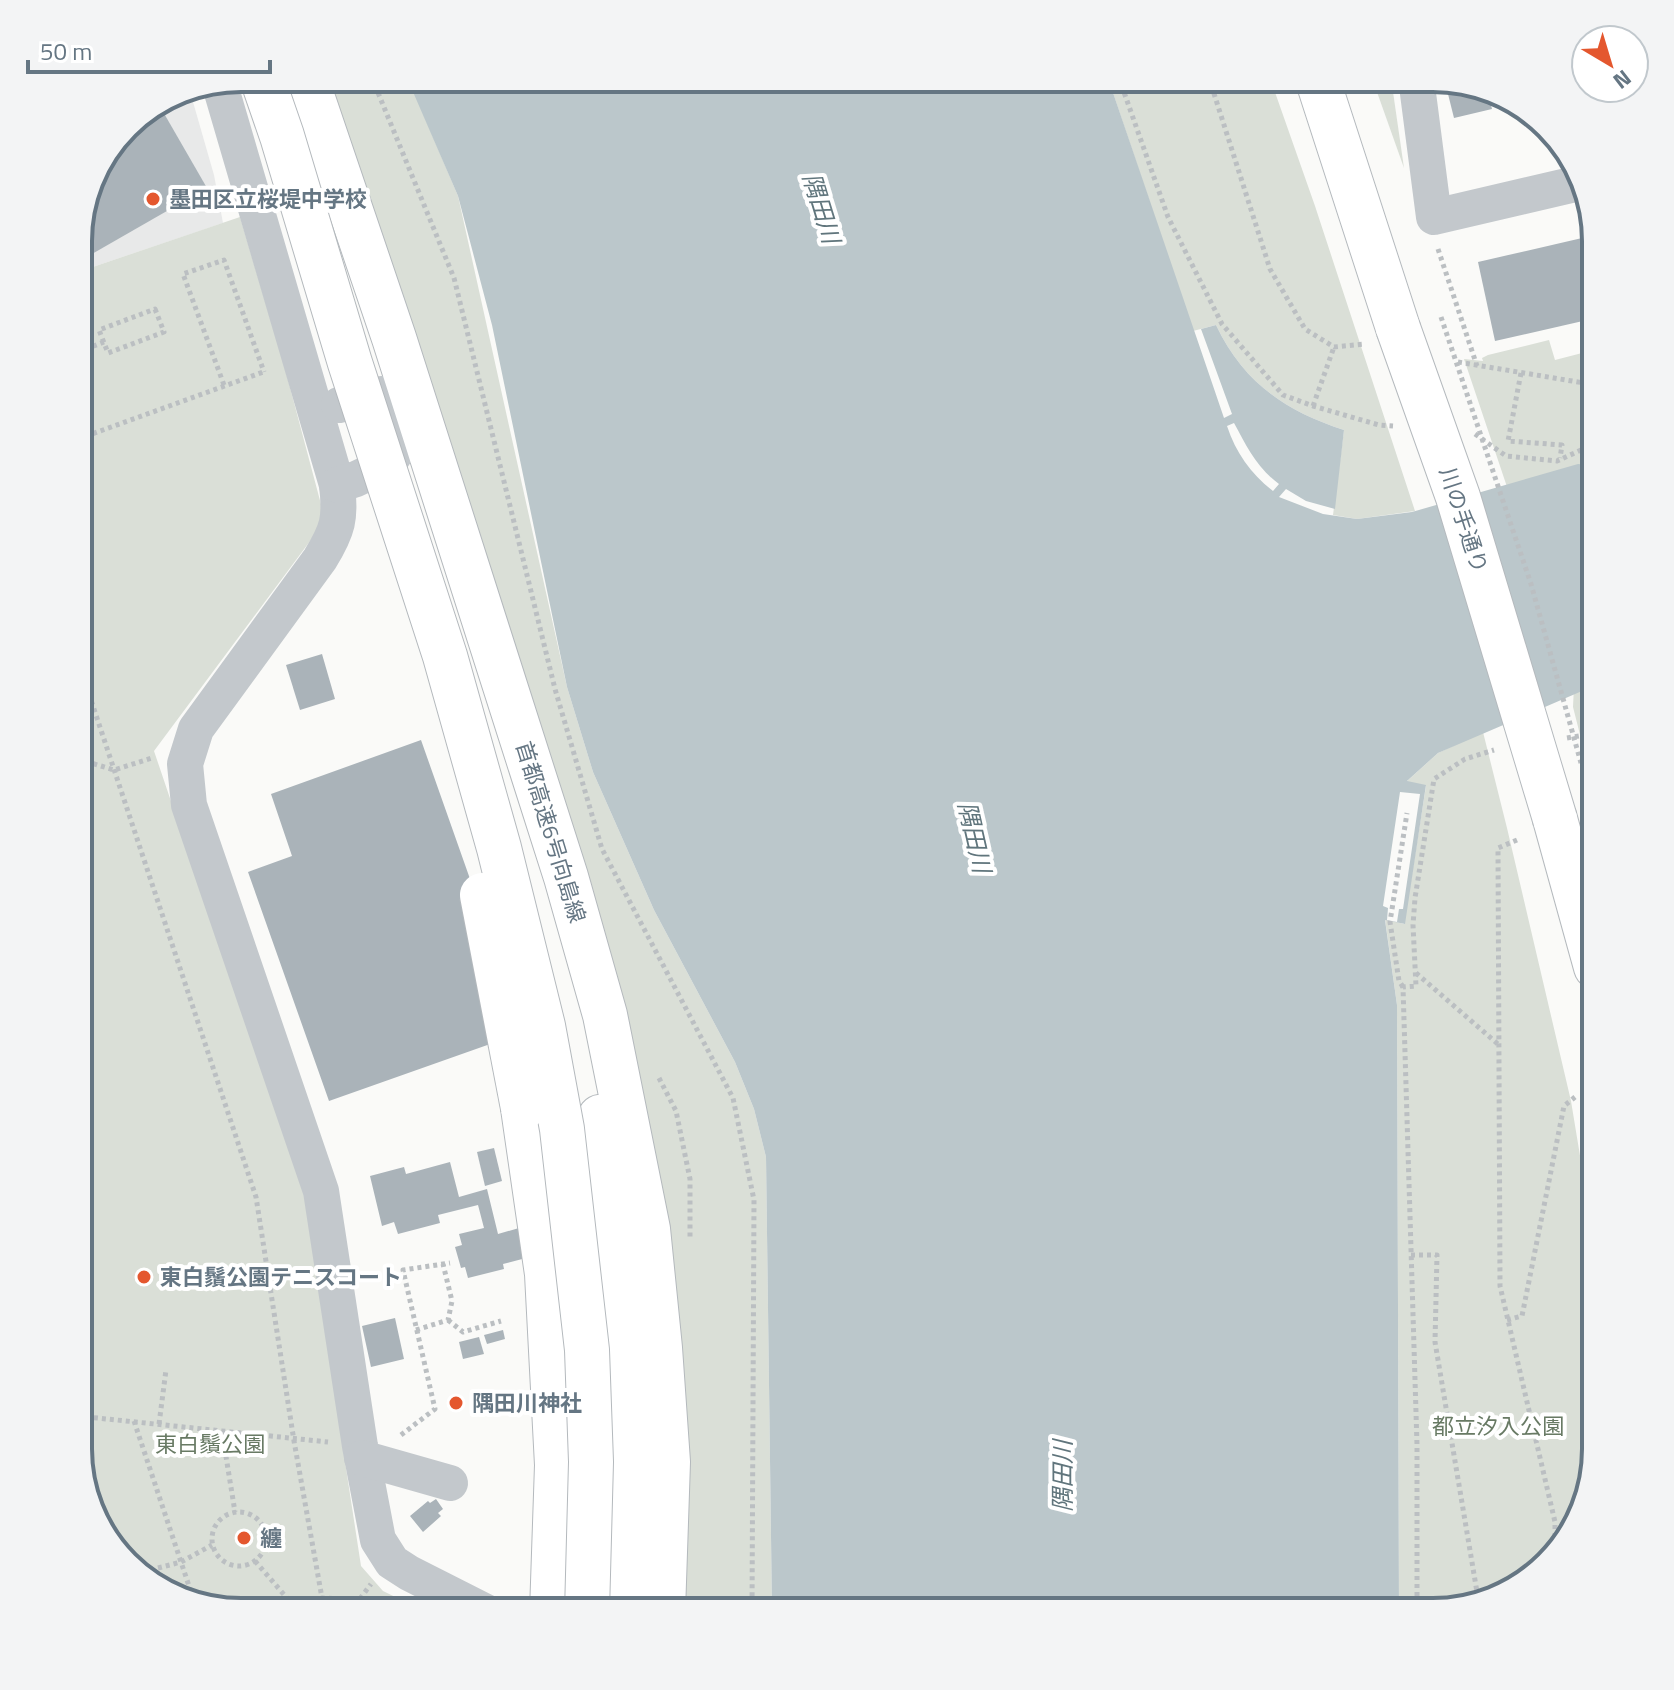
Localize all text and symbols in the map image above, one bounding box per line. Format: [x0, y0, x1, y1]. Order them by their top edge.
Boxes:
scale bar [28, 24, 270, 74]
north arrow [1570, 24, 1650, 104]
text: 50 m [40, 33, 92, 69]
text: N [1606, 62, 1639, 98]
water label: 隅田川 [794, 168, 851, 251]
place label: 墨田区立桜堤中学校 [169, 182, 367, 216]
marker: 墨田区立桜堤中学校 [144, 190, 162, 208]
street label: 川の手通り [1431, 462, 1497, 578]
street label: 首都高速6号向島線 [507, 737, 595, 927]
water label: 隅田川 [949, 798, 1001, 879]
place label: 東白鬚公園テニスコート [160, 1260, 402, 1294]
marker: 東白鬚公園テニスコート [135, 1268, 153, 1286]
place label: 隅田川神社 [472, 1386, 582, 1420]
marker: 隅田川神社 [447, 1394, 465, 1412]
park label: 都立汐入公園 [1432, 1409, 1564, 1443]
park label: 東白鬚公園 [155, 1427, 265, 1461]
water label: 隅田川 [1044, 1437, 1080, 1512]
place label: 纏 [260, 1521, 282, 1555]
marker: 纏 [235, 1529, 253, 1547]

